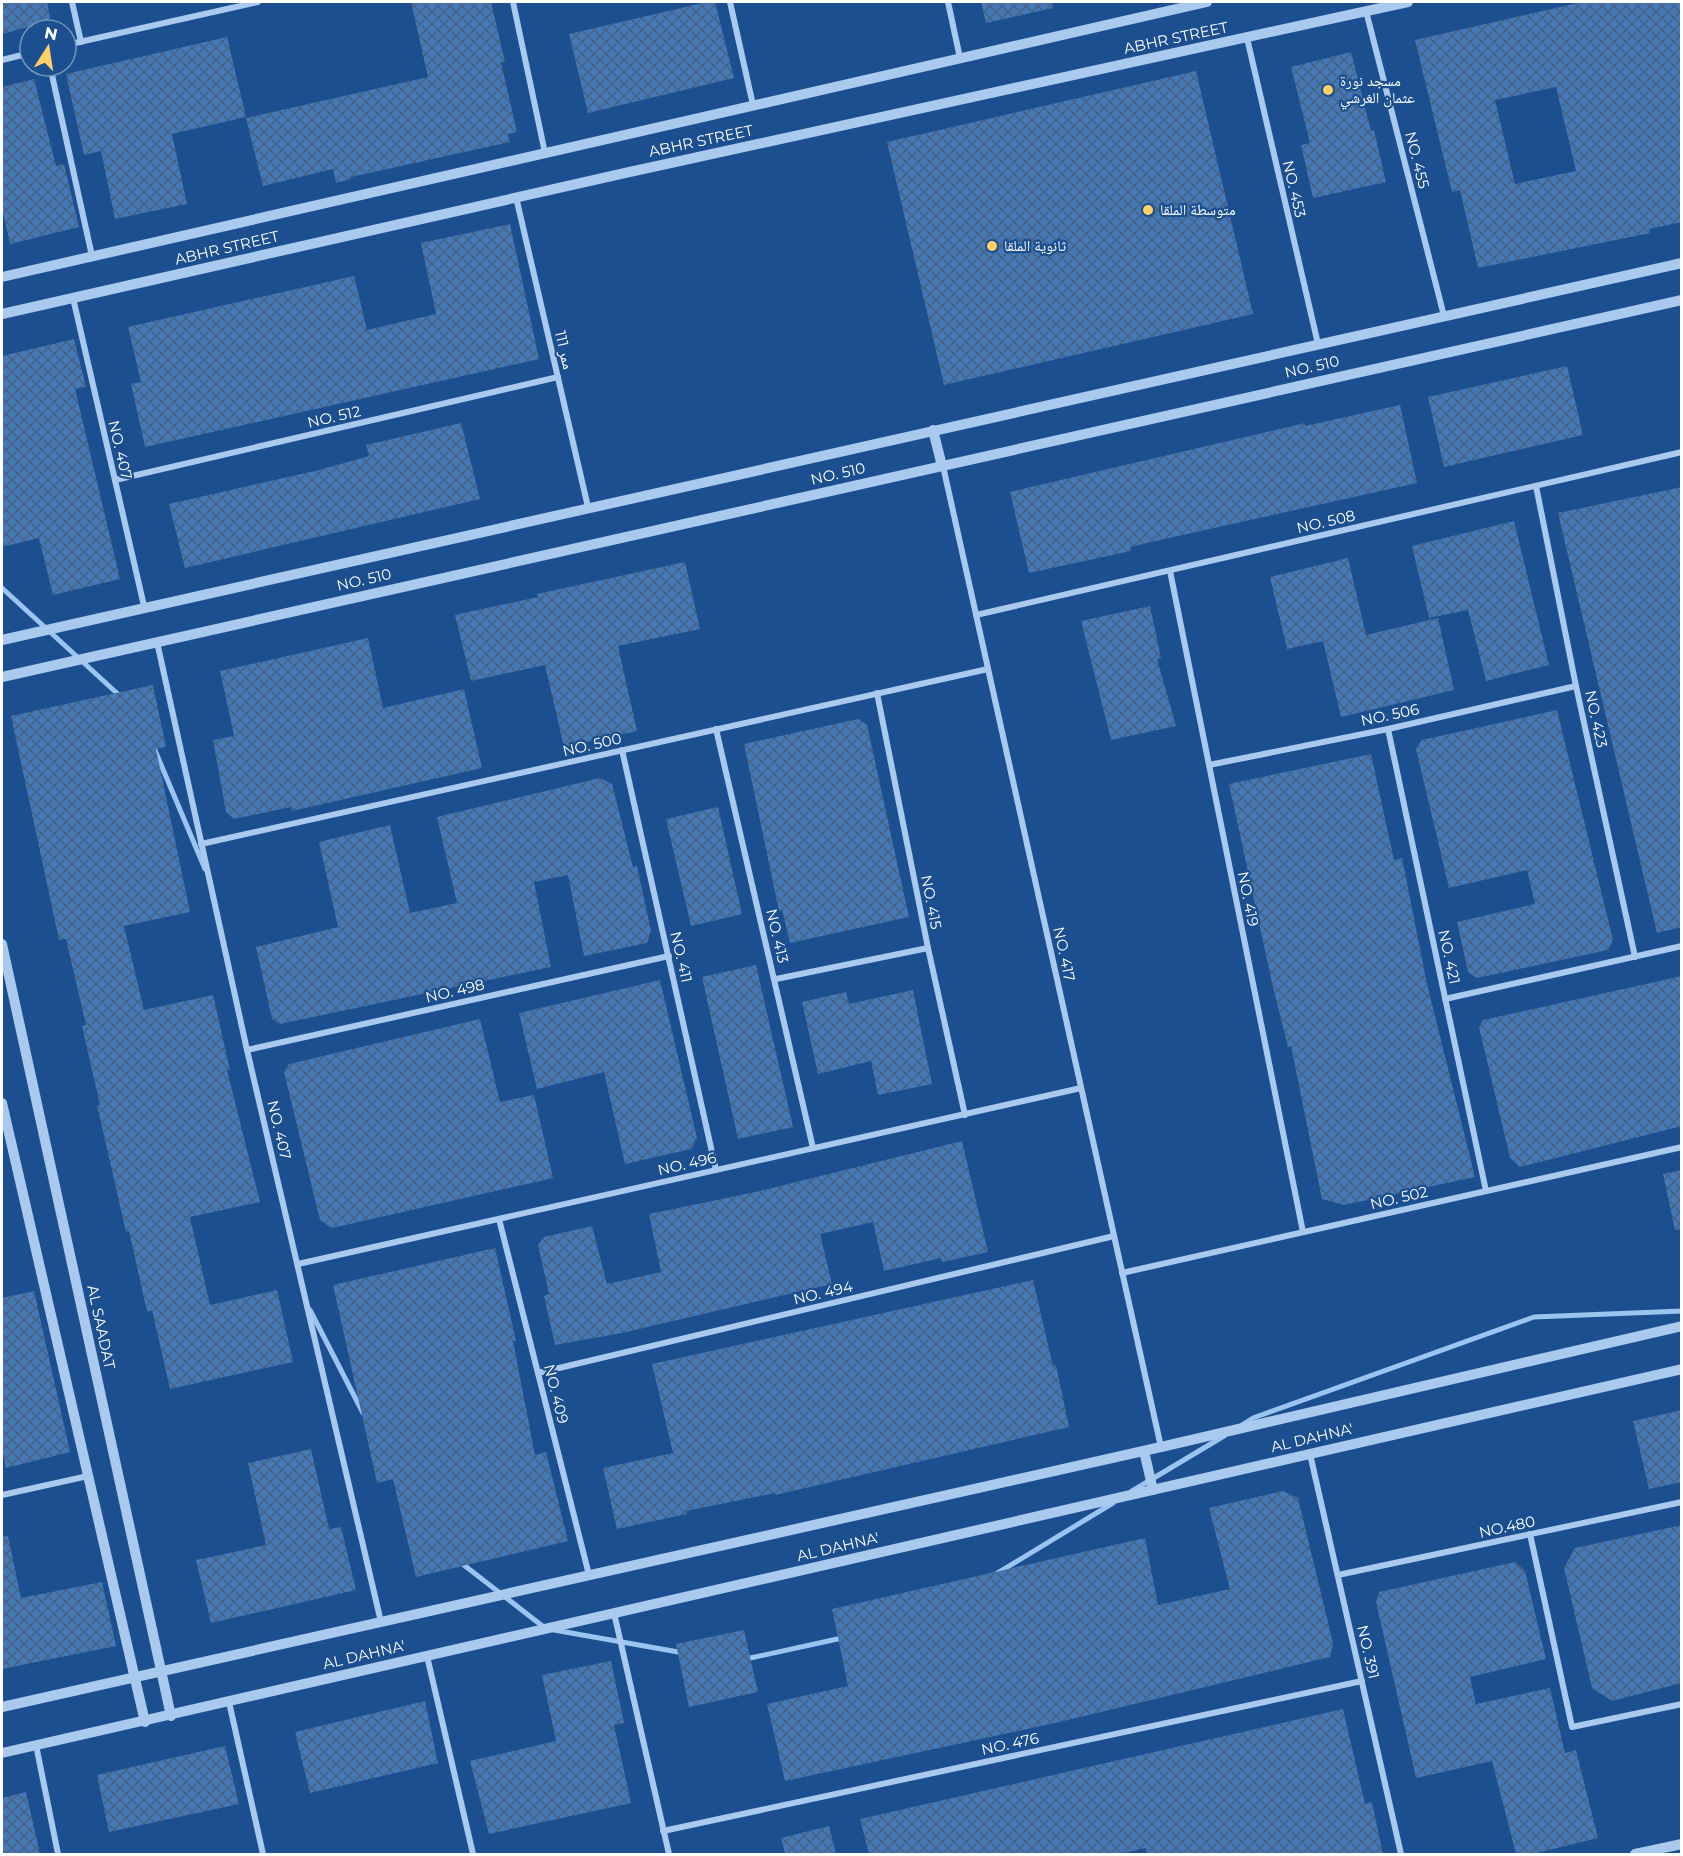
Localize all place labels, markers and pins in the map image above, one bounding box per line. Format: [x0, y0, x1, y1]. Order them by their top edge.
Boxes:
place label: مسجد نورة عثمان الغرشي [1340, 71, 1415, 110]
marker: مسجد نورة عثمان الغرشي [1321, 83, 1335, 97]
place label: متوسطة الملقا [1160, 200, 1236, 219]
marker: متوسطة الملقا [1141, 203, 1155, 217]
place label: ثانوية الملقا [1004, 236, 1066, 255]
marker: ثانوية الملقا [985, 239, 999, 253]

